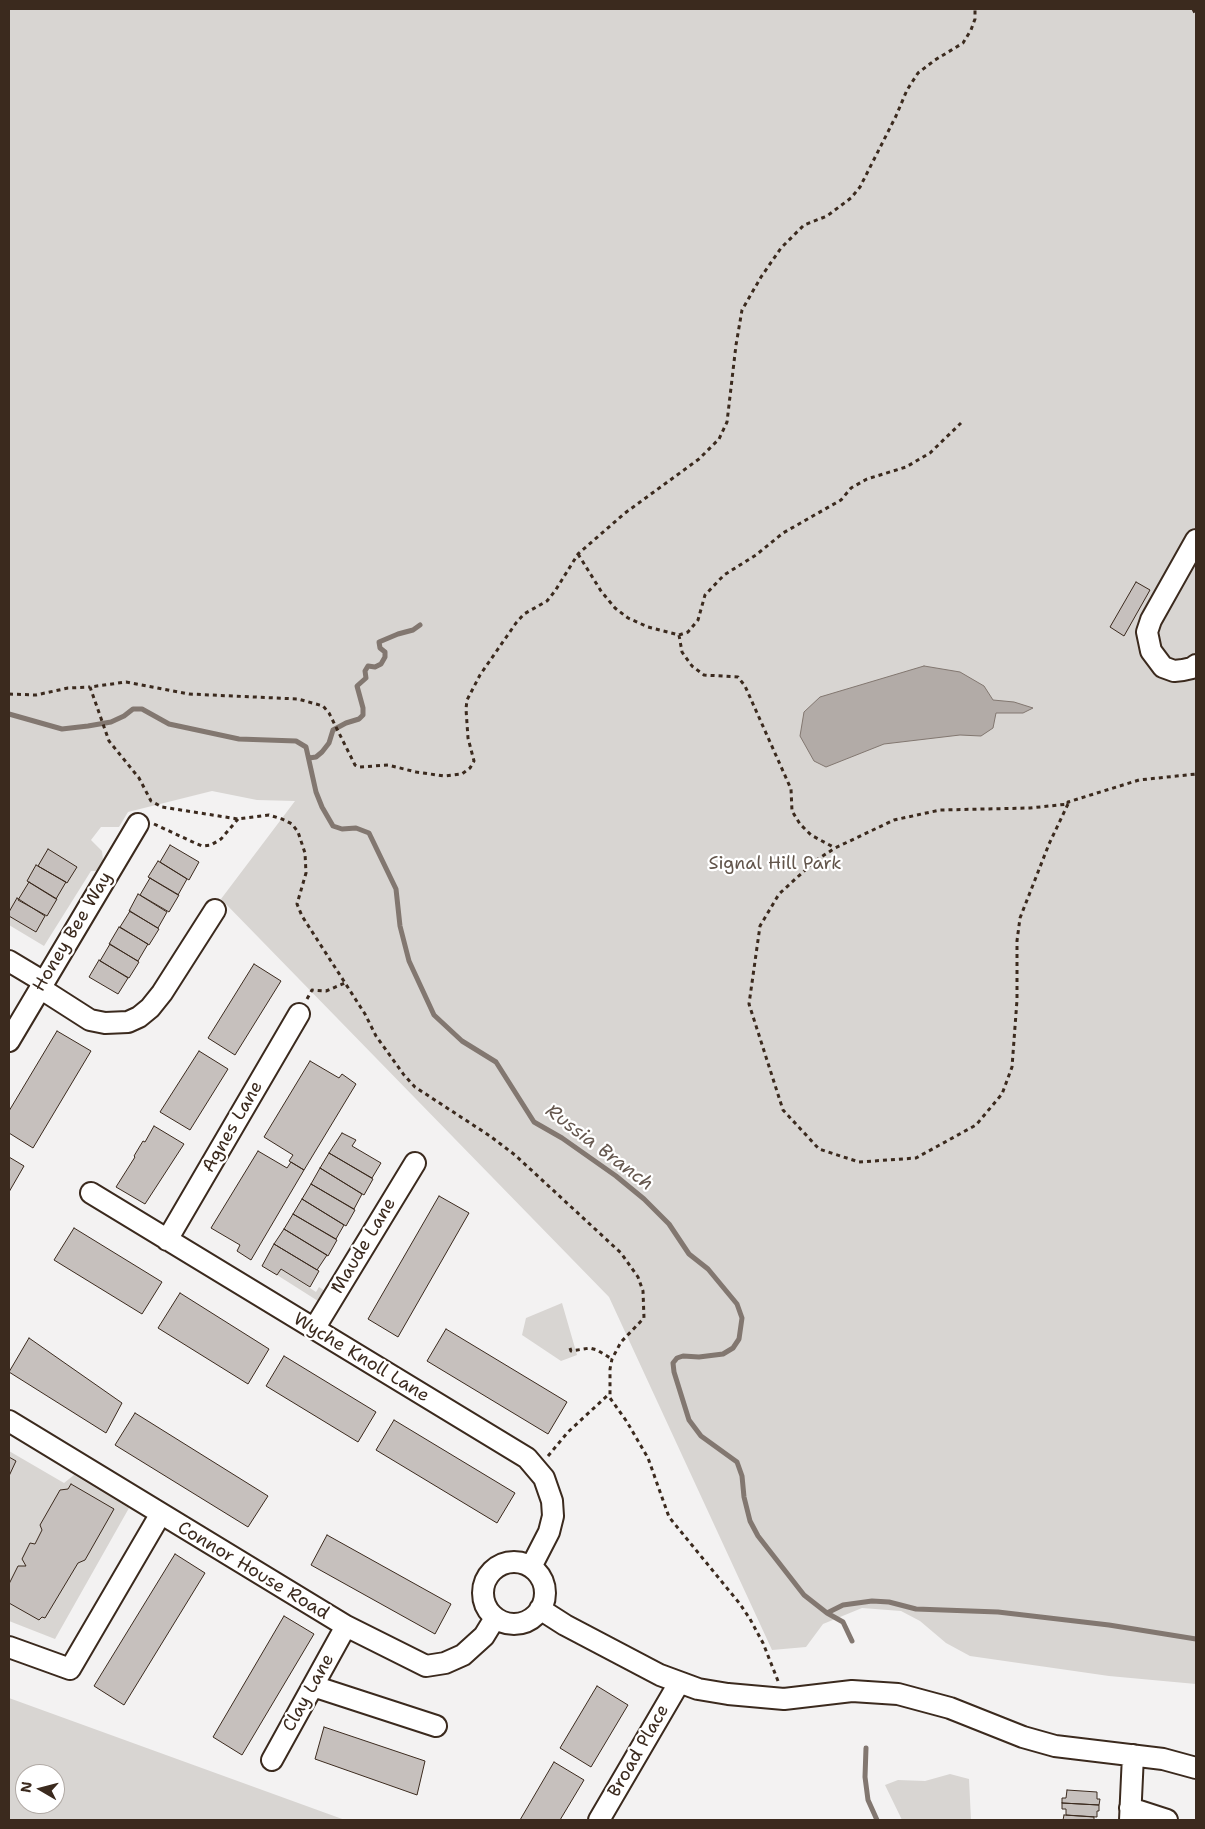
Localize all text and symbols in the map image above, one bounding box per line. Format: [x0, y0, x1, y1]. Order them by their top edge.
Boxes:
park label: Signal Hill Park [708, 853, 842, 875]
street label: Honey Bee Way [29, 868, 117, 996]
street label: Agnes Lane [198, 1077, 268, 1177]
water label: Russia Branch [541, 1100, 657, 1196]
street label: Maude Lane [327, 1194, 401, 1298]
street label: Wyche Knoll Lane [289, 1309, 433, 1407]
street label: Connor House Road [173, 1517, 333, 1625]
street label: Clay Lane [279, 1650, 339, 1736]
street label: Broad Place [604, 1701, 674, 1801]
north arrow [15, 1764, 65, 1814]
text: N [16, 1780, 36, 1794]

